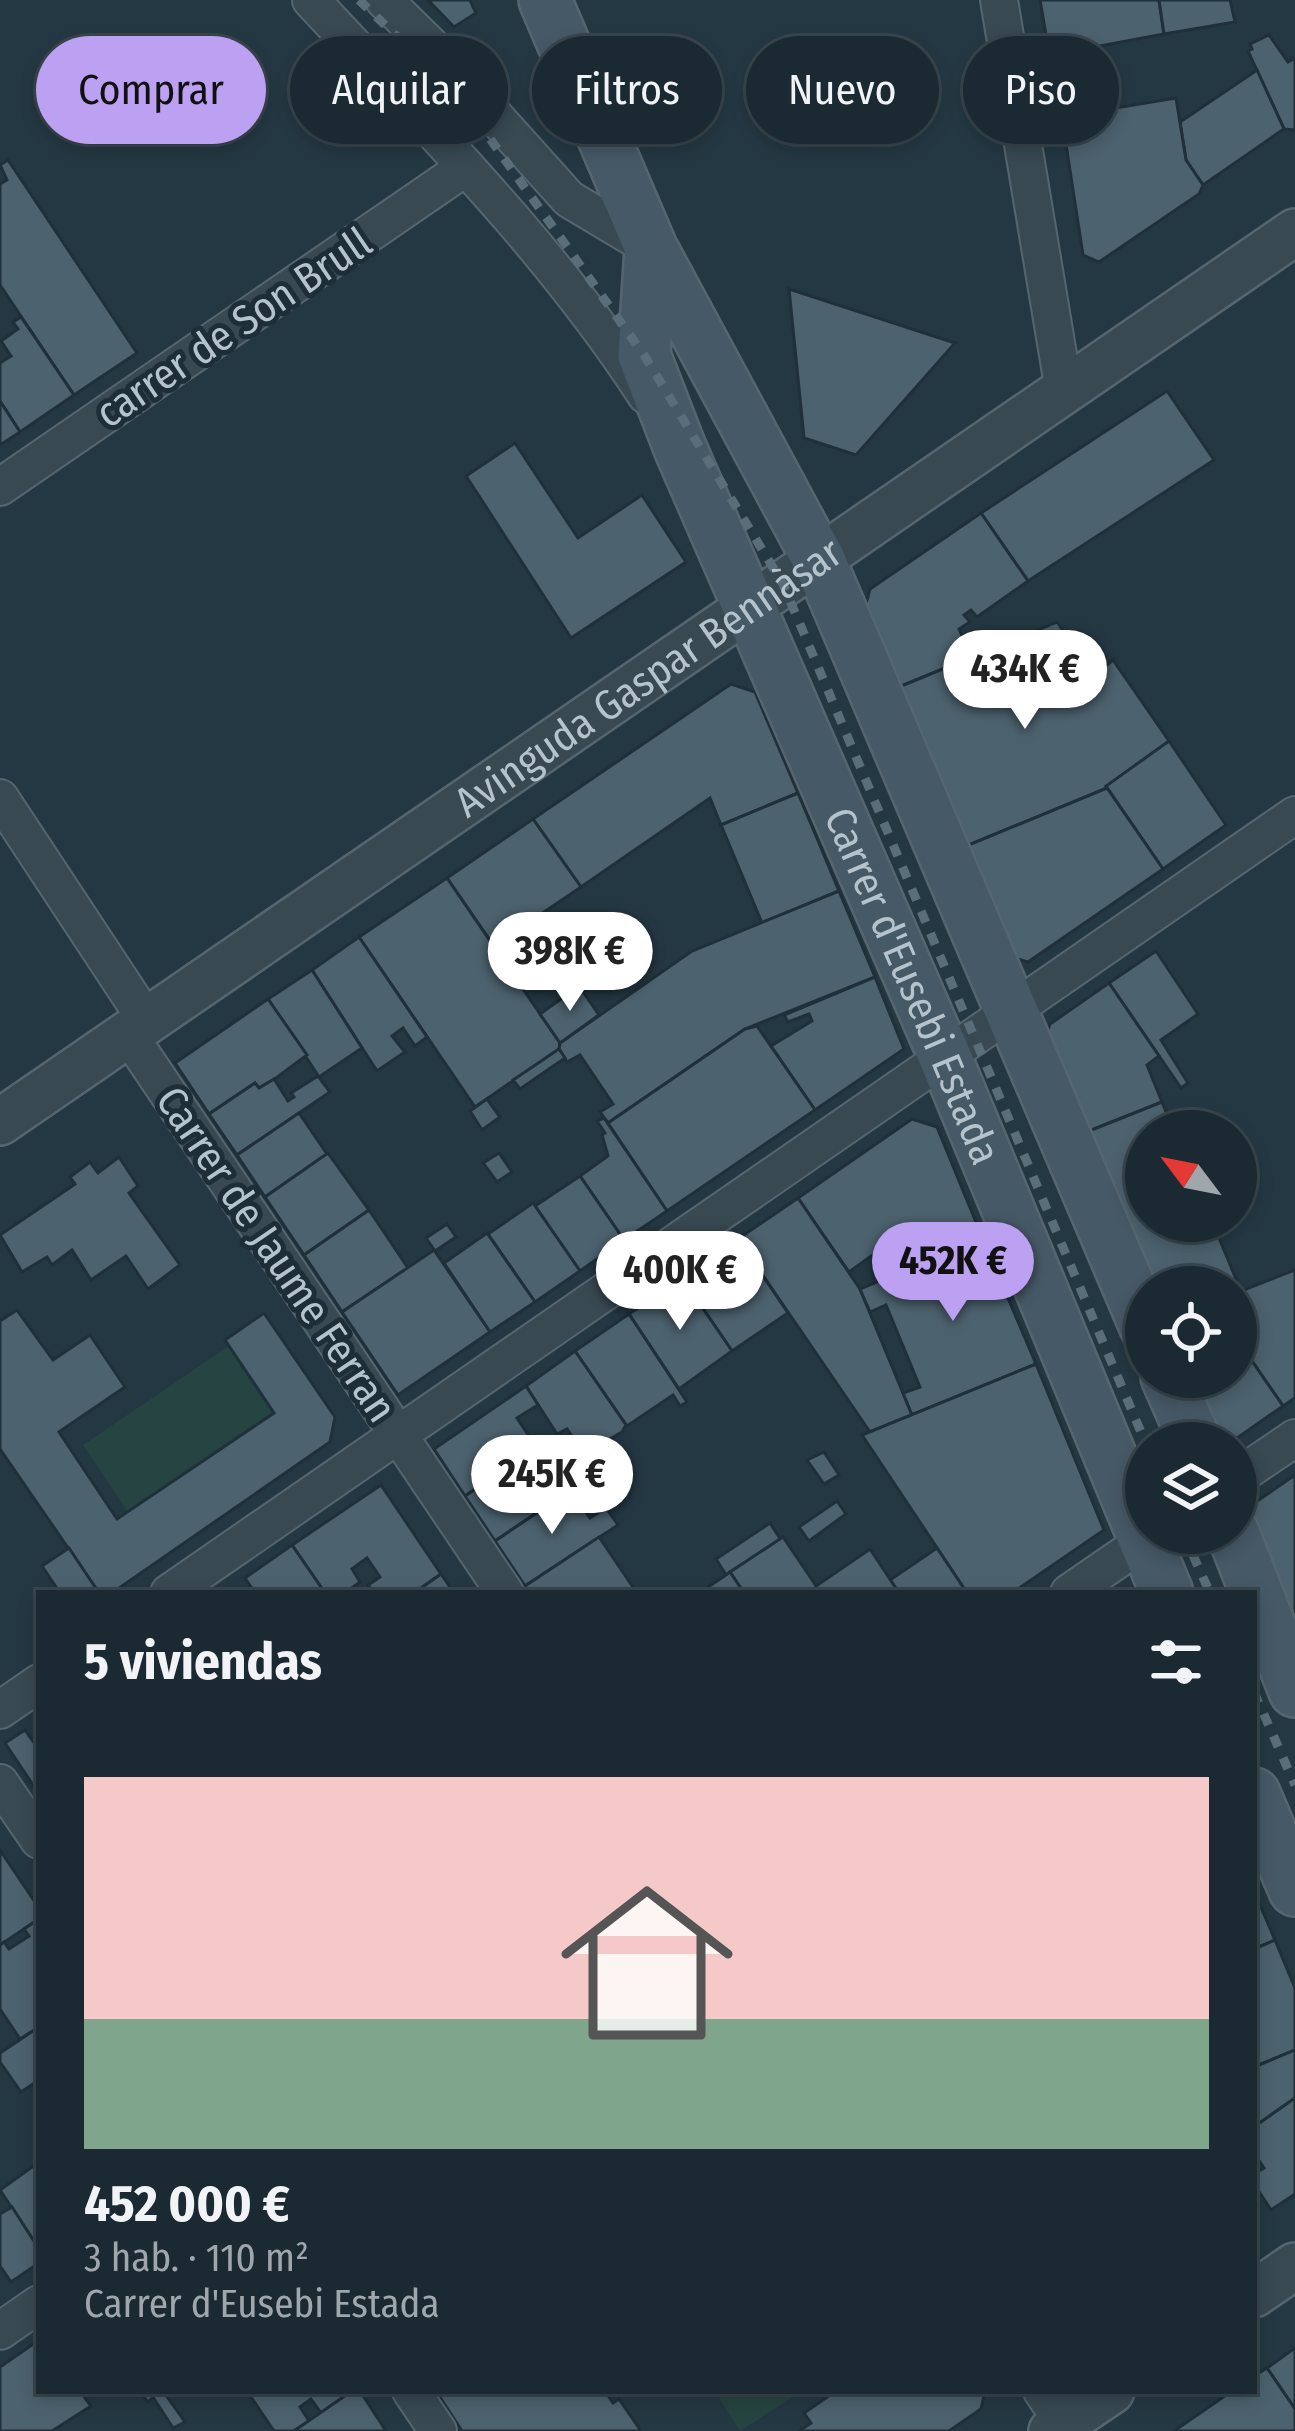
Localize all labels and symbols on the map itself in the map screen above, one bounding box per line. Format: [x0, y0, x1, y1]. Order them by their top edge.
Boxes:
street label: carrer de Son Brull [86, 217, 381, 438]
street label: Avinguda Gaspar Bennàsar [445, 527, 852, 828]
pin: 434K € [927, 630, 1123, 732]
street label: Carrer d'Eusebi Estada [814, 800, 1011, 1172]
pin: 398K € [472, 912, 668, 1014]
street label: Carrer de Jaume Ferran [145, 1078, 407, 1432]
north arrow [1125, 1110, 1257, 1242]
pin: 452K € [855, 1222, 1051, 1324]
pin: 400K € [582, 1231, 778, 1333]
pin: 245K € [454, 1435, 650, 1537]

